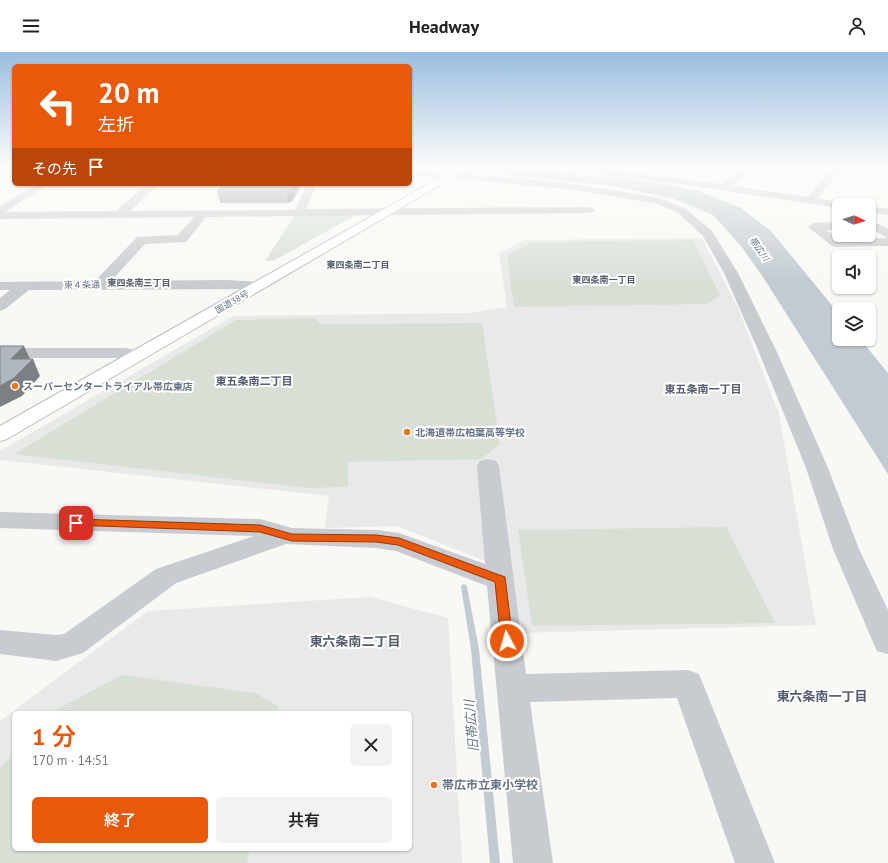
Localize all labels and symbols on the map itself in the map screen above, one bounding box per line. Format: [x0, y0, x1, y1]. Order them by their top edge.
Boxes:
north arrow [832, 198, 876, 242]
water label: 帯広川 [747, 235, 772, 264]
district label: 東四条南二丁目 [326, 259, 390, 270]
district label: 東四条南一丁目 [572, 274, 636, 285]
district label: 東四条南三丁目 [107, 277, 171, 288]
street label: 東４条通 [64, 279, 100, 290]
street label: 国道38号 [213, 288, 250, 316]
district label: 東五条南二丁目 [216, 374, 293, 388]
place label: スーパーセンタートライアル帯広東店 [23, 380, 193, 393]
marker: スーパーセンタートライアル帯広東店 [10, 381, 20, 391]
district label: 東五条南一丁目 [665, 382, 742, 396]
place label: 北海道帯広柏葉高等学校 [415, 426, 525, 439]
marker: 北海道帯広柏葉高等学校 [402, 427, 412, 437]
pin [59, 506, 93, 540]
position arrow [486, 620, 528, 662]
district label: 東六条南二丁目 [309, 633, 401, 650]
district label: 東六条南一丁目 [776, 688, 868, 705]
water label: 旧帯広川 [461, 697, 482, 753]
place label: 帯広市立東小学校 [442, 777, 538, 792]
marker: 帯広市立東小学校 [429, 780, 439, 790]

